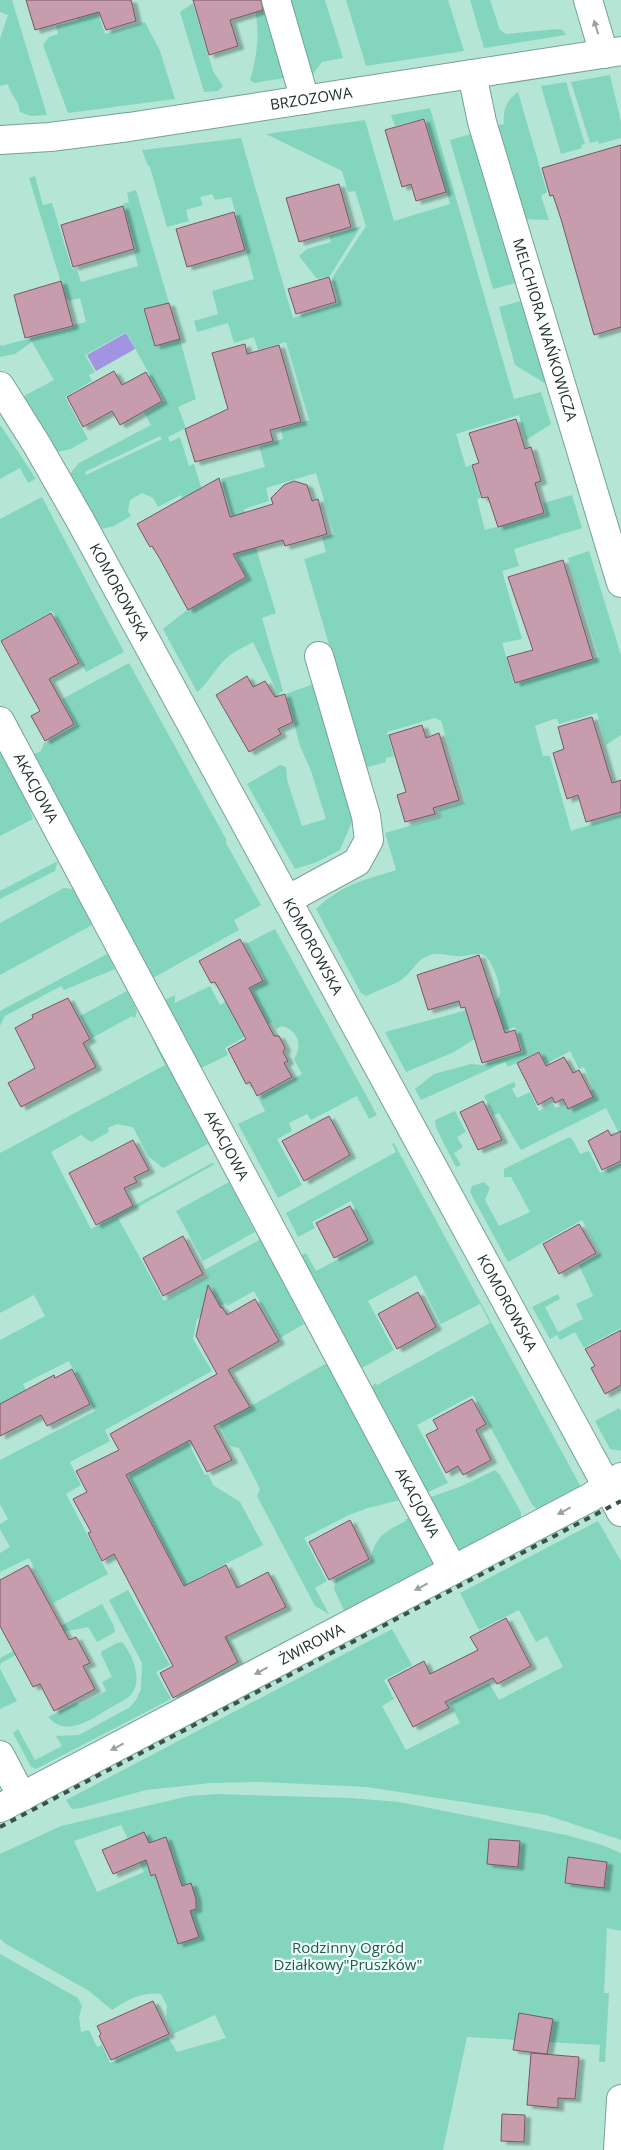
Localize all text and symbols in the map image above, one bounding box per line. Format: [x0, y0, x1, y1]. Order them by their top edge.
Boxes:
one-way arrow [592, 19, 600, 34]
street label: BRZOZOWA [268, 82, 354, 114]
street label: MELCHIORA WAŃKOWICZA [509, 236, 583, 424]
street label: KOMOROWSKA [86, 539, 155, 644]
street label: AKACJOWA [10, 749, 64, 827]
street label: KOMOROWSKA [279, 894, 348, 999]
street label: AKACJOWA [200, 1106, 254, 1184]
street label: KOMOROWSKA [473, 1250, 543, 1355]
street label: AKACJOWA [391, 1464, 445, 1541]
one-way arrow [557, 1507, 571, 1515]
one-way arrow [413, 1583, 428, 1591]
street label: ŻWIROWA [275, 1618, 348, 1669]
one-way arrow [254, 1667, 269, 1675]
one-way arrow [110, 1743, 125, 1751]
park label: Rodzinny Ogród Działkowy"Pruszków" [274, 1937, 422, 1974]

